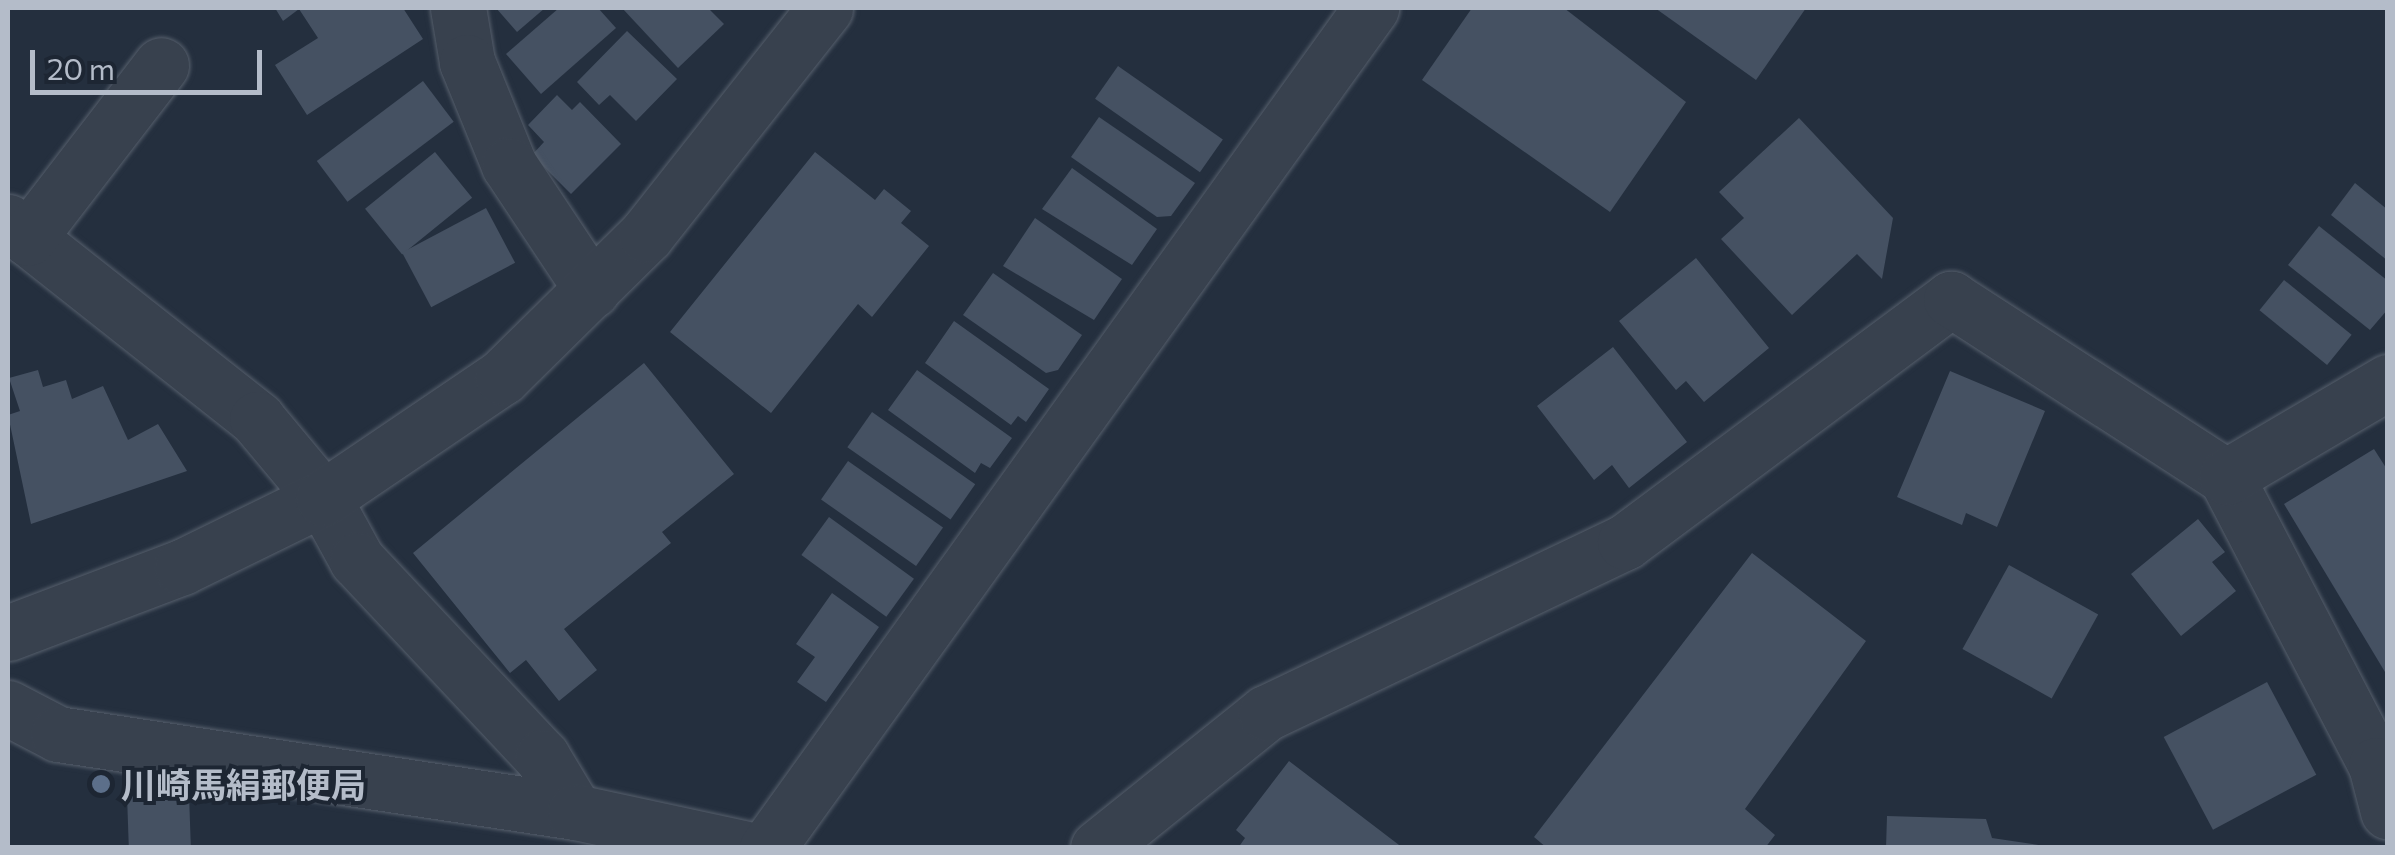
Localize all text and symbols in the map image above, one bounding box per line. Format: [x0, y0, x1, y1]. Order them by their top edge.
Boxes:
scale bar [35, 30, 268, 92]
text: 20 m [47, 49, 115, 86]
place label: 川崎馬絹郵便局 [121, 763, 366, 805]
marker: 川崎馬絹郵便局 [90, 773, 112, 795]

